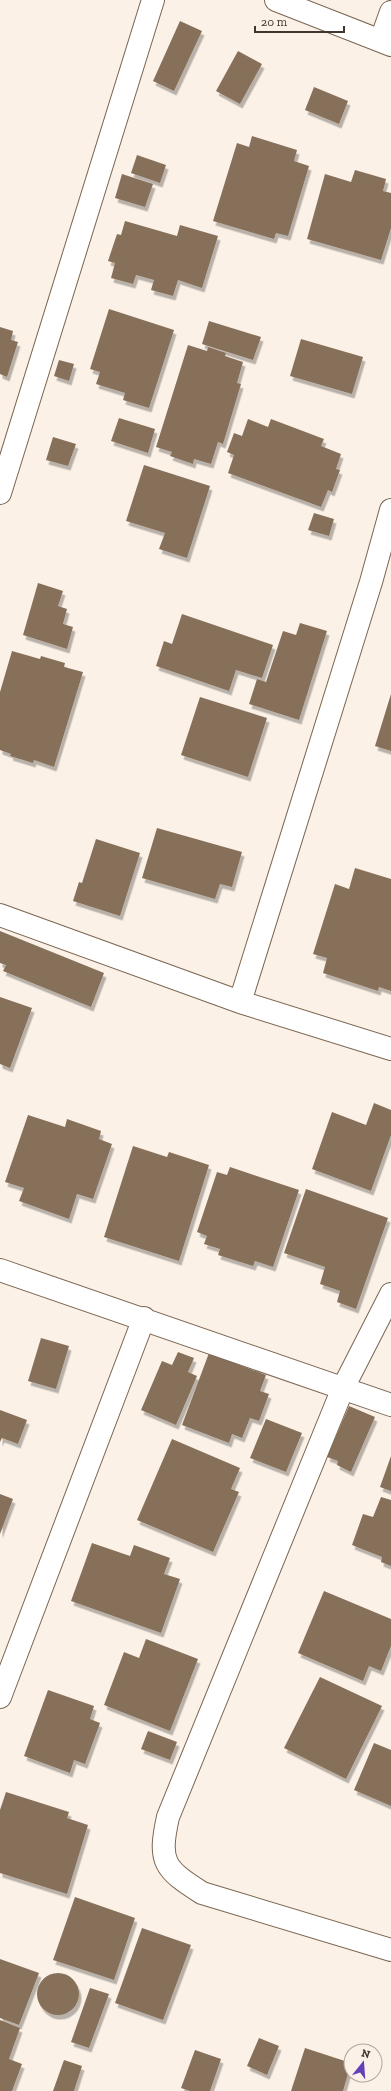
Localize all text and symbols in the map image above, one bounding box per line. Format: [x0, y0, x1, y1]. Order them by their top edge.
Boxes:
scale bar [255, 8, 344, 34]
text: 20 m [261, 15, 288, 29]
north arrow [343, 2043, 383, 2083]
text: N [360, 2046, 372, 2062]

